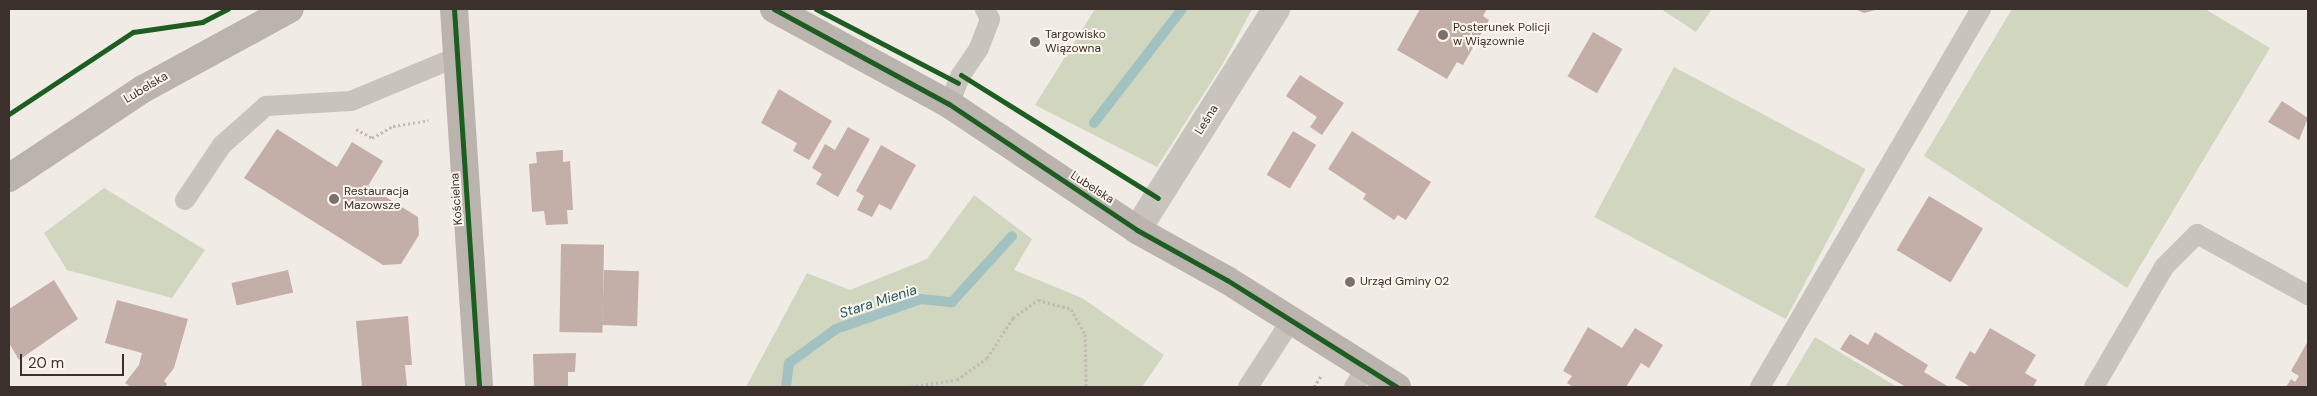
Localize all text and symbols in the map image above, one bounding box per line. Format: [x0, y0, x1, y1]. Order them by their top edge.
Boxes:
place label: Posterunek Policji w Wiązownie [1453, 21, 1550, 49]
place label: Targowisko Wiązowna [1045, 28, 1106, 56]
marker: Posterunek Policji w Wiązownie [1437, 29, 1449, 41]
marker: Targowisko Wiązowna [1029, 36, 1041, 48]
street label: Lubelska [121, 69, 171, 107]
street label: Leśna [1192, 102, 1222, 138]
street label: Lubelska [1068, 169, 1116, 207]
street label: Kościelna [448, 172, 466, 226]
place label: Restauracja Mazowsze [344, 185, 409, 213]
marker: Restauracja Mazowsze [328, 193, 340, 205]
place label: Urząd Gminy 02 [1360, 275, 1449, 289]
marker: Urząd Gminy 02 [1344, 276, 1356, 288]
water label: Stara Mienia [837, 281, 919, 321]
scale bar [22, 344, 126, 376]
text: 20 m [28, 353, 64, 373]

